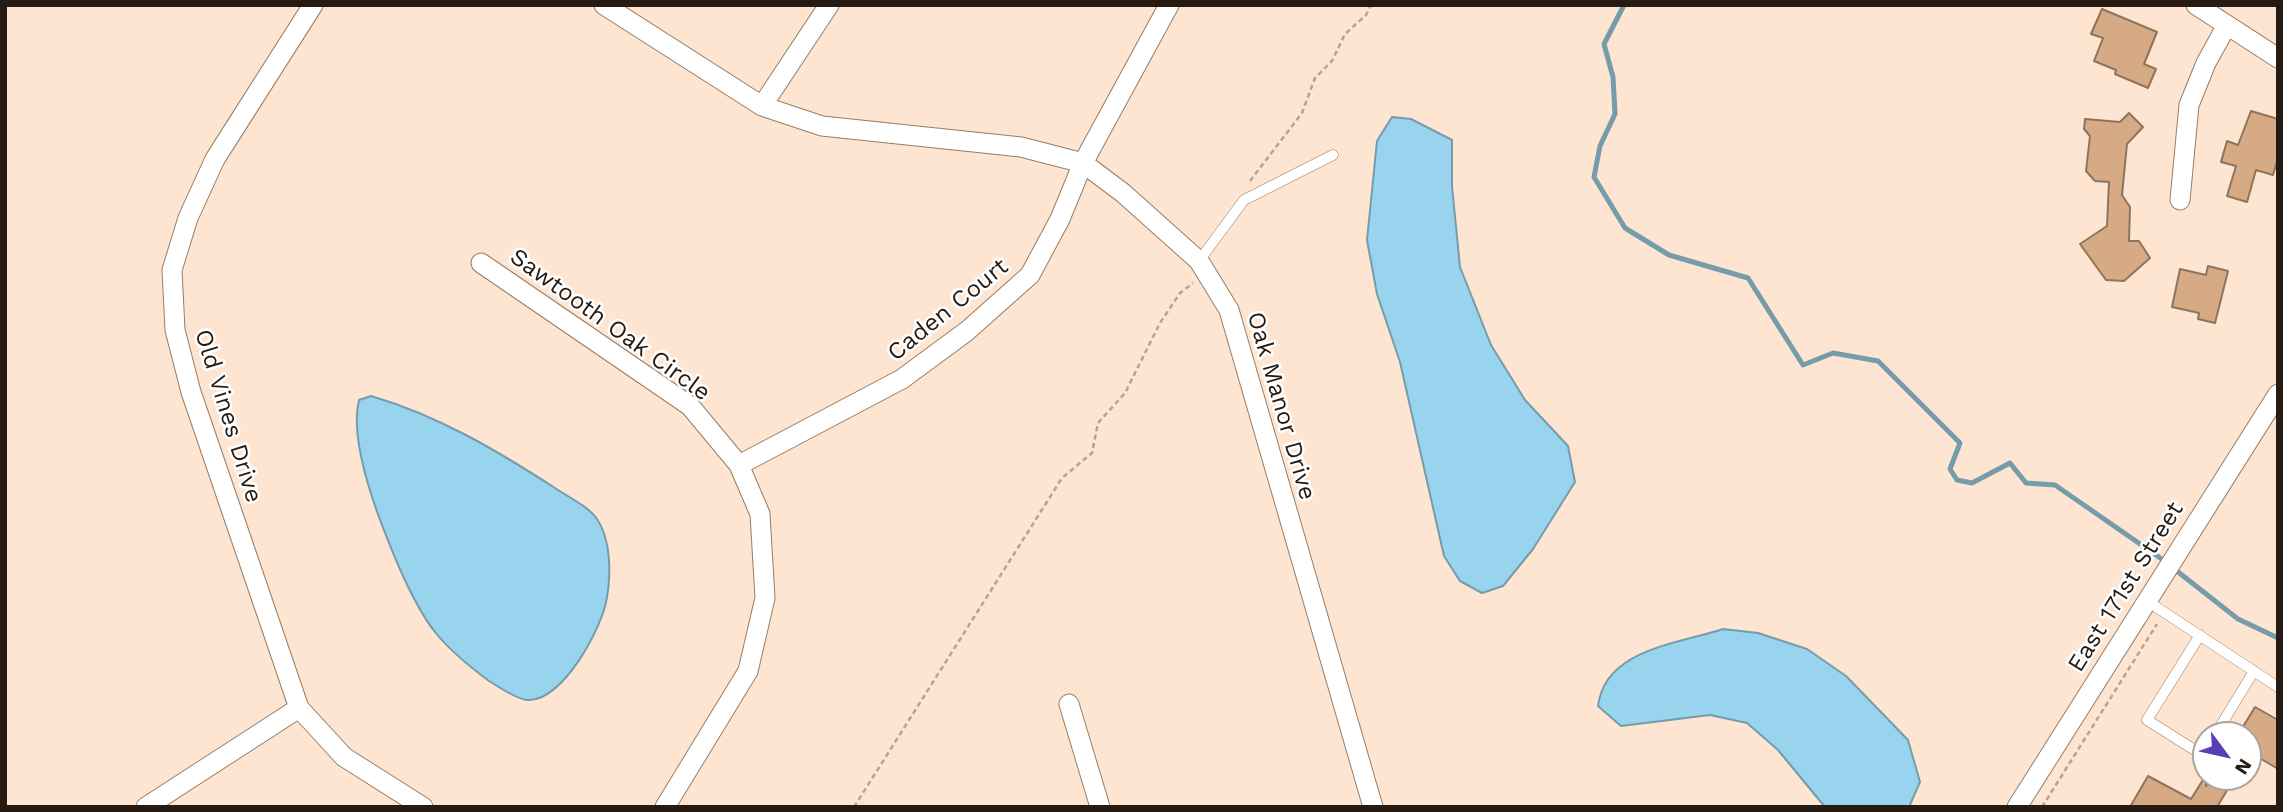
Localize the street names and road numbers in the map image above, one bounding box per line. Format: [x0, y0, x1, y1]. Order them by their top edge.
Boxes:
street label: Sawtooth Oak Circle [504, 243, 716, 407]
street label: Caden Court [882, 253, 1014, 367]
street label: Oak Manor Drive [1240, 309, 1322, 503]
street label: Old Vines Drive [188, 326, 268, 506]
street label: East 171st Street [2062, 497, 2190, 677]

